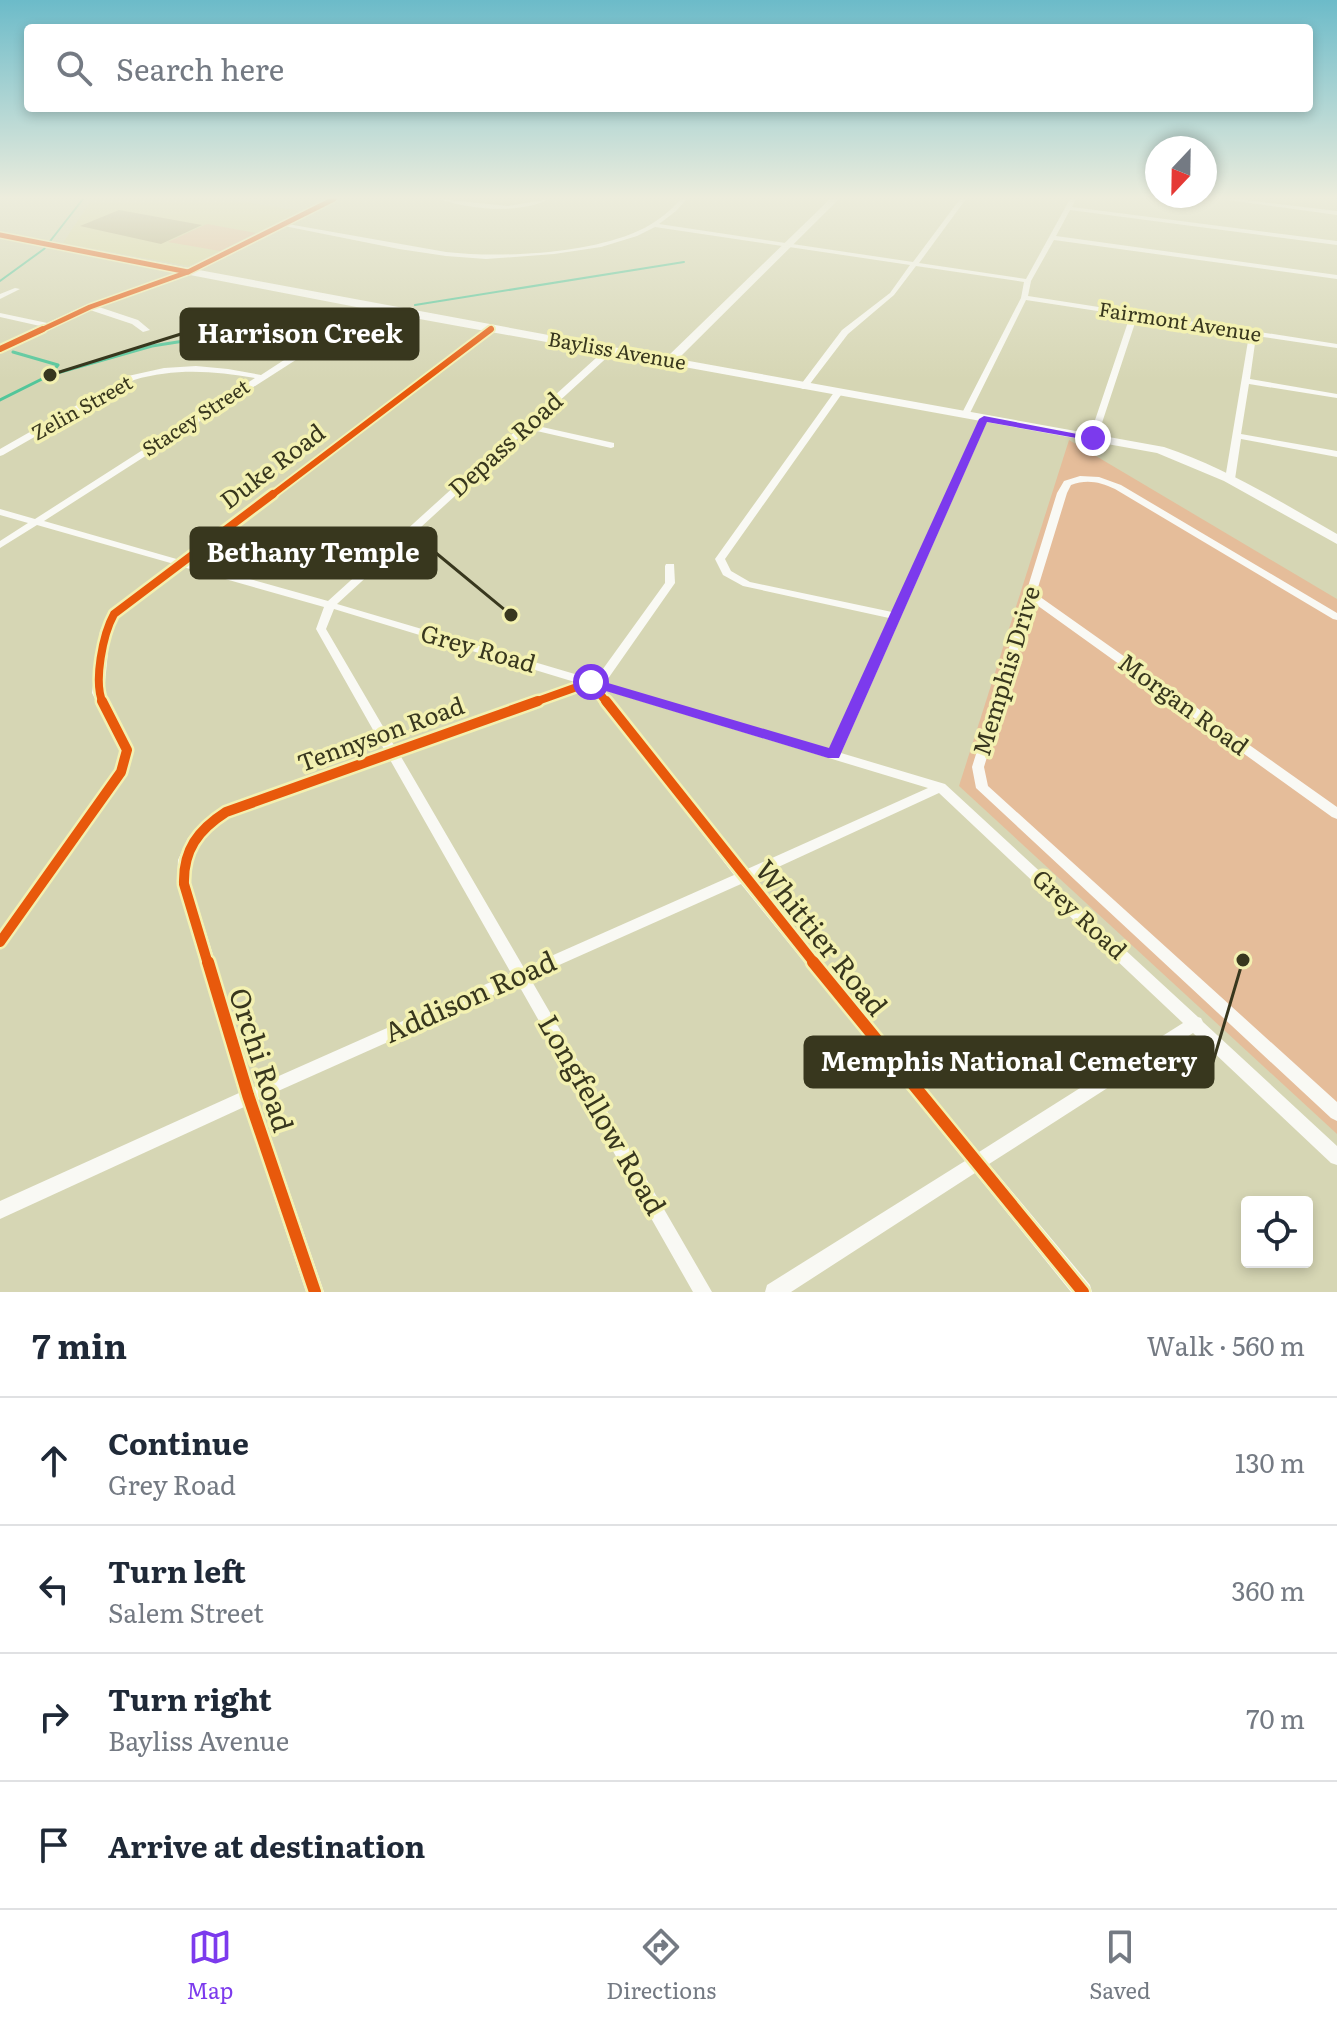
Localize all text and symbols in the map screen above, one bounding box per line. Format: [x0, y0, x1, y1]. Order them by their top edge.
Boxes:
search box [24, 24, 1313, 112]
icon: search [52, 46, 96, 90]
text: Search here [116, 46, 284, 90]
north arrow [1145, 136, 1217, 208]
street label: Fairmont Avenue [1097, 292, 1264, 348]
callout: Harrison Creek [181, 309, 418, 359]
text: Harrison Creek [197, 312, 403, 351]
street label: Bayliss Avenue [546, 322, 689, 376]
street label: Zelin Street [25, 366, 137, 446]
street label: Stacey Street [135, 370, 255, 462]
street label: Depass Road [440, 382, 569, 504]
street label: Duke Road [212, 414, 332, 516]
route end [1075, 420, 1111, 456]
callout: Bethany Temple [191, 528, 436, 578]
text: Bethany Temple [206, 531, 420, 570]
street label: Memphis Drive [962, 581, 1047, 759]
street label: Grey Road [417, 613, 541, 680]
street label: Morgan Road [1112, 644, 1257, 762]
route start [573, 664, 609, 700]
street label: Tennyson Road [292, 686, 469, 779]
street label: Whittier Road [746, 849, 899, 1024]
street label: Grey Road [1026, 860, 1136, 966]
street label: Addison Road [376, 938, 562, 1052]
street label: Orchi Road [220, 982, 306, 1137]
street label: Longfellow Road [529, 1006, 678, 1222]
callout: Memphis National Cemetery [805, 1037, 1213, 1087]
text: Memphis National Cemetery [821, 1040, 1197, 1079]
map controls [1241, 1196, 1313, 1268]
button: locate [1241, 1196, 1313, 1268]
text: 7 min [32, 1319, 127, 1369]
text: Walk · 560 m [1147, 1325, 1305, 1364]
text: Continue [108, 1420, 249, 1464]
icon: ahead [32, 1439, 76, 1483]
text: 130 m [1235, 1442, 1305, 1481]
text: Grey Road [108, 1464, 236, 1503]
text: Turn left [108, 1548, 246, 1592]
icon: left [32, 1567, 76, 1611]
text: 360 m [1231, 1570, 1305, 1609]
text: Salem Street [108, 1592, 264, 1631]
text: Turn right [108, 1676, 272, 1720]
icon: right [32, 1695, 76, 1739]
text: 70 m [1246, 1698, 1305, 1737]
text: Bayliss Avenue [108, 1720, 289, 1759]
icon: arrive [32, 1823, 76, 1867]
text: Arrive at destination [108, 1823, 425, 1867]
tab: Map [186, 1925, 233, 2006]
tab: Directions [606, 1925, 716, 2006]
tab: Saved [1089, 1925, 1151, 2006]

